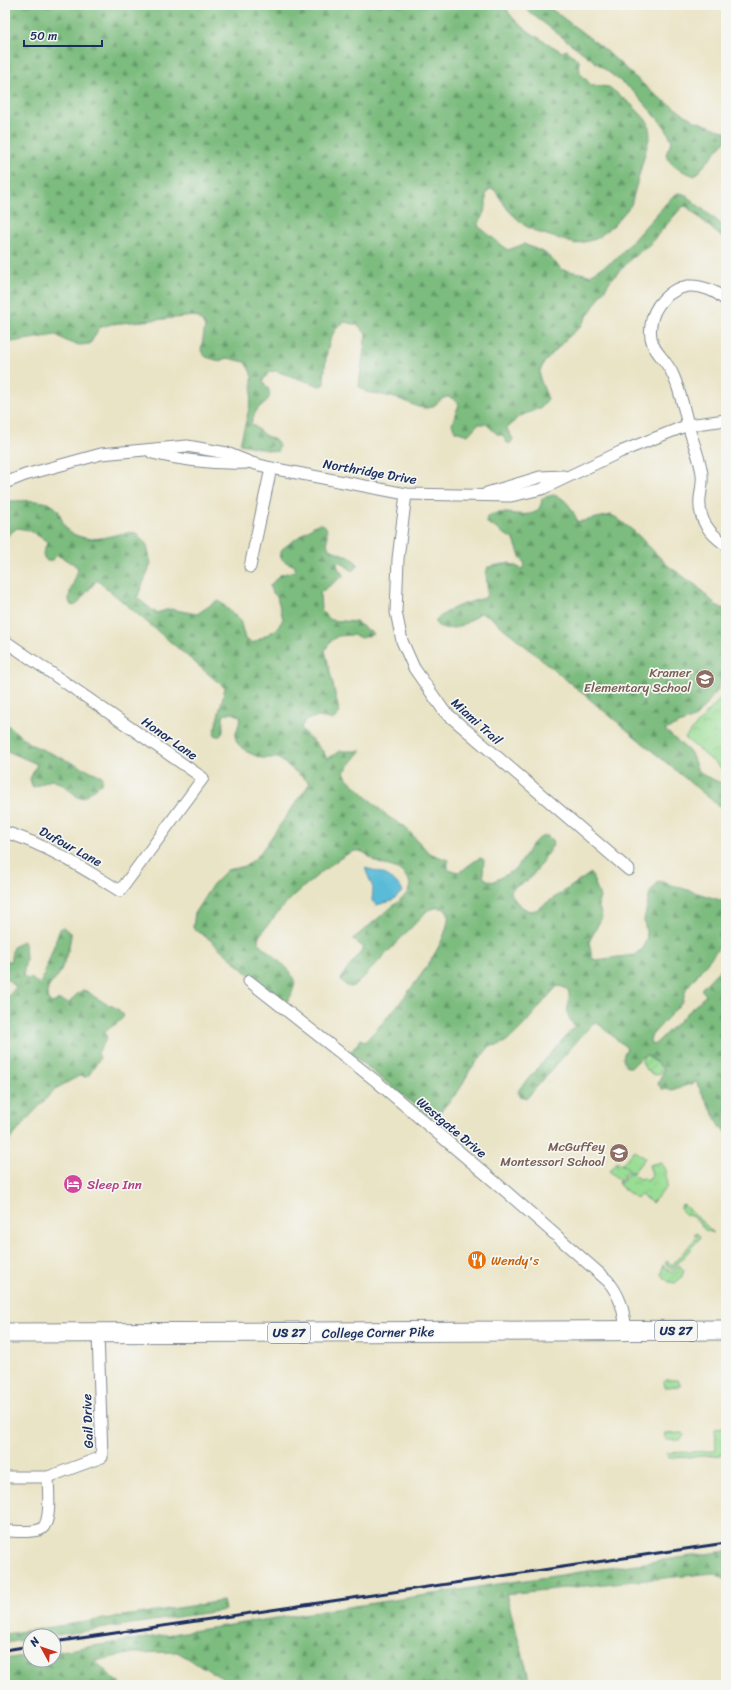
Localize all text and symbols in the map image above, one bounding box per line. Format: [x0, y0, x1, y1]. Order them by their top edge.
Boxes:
scale bar [24, 22, 102, 48]
text: 50 m [30, 25, 57, 47]
street label: Northridge Drive [321, 452, 419, 491]
place label: Kramer Elementary School [584, 661, 692, 699]
school or university icon: Kramer Elementary School [694, 668, 716, 690]
street label: Miami Trail [446, 692, 508, 751]
street label: Honor Lane [137, 711, 203, 766]
street label: Dufour Lane [35, 820, 107, 873]
street label: Westgate Drive [411, 1091, 492, 1164]
place label: McGuffey Montessori School [500, 1135, 605, 1173]
school or university icon: McGuffey Montessori School [608, 1142, 630, 1164]
hotel icon: Sleep Inn [62, 1173, 84, 1195]
place label: Sleep Inn [87, 1173, 142, 1196]
restaurant icon: Wendy's [466, 1249, 488, 1271]
place label: Wendy's [491, 1249, 540, 1272]
street label: College Corner Pike [322, 1320, 435, 1345]
road number: US 27 [655, 1321, 697, 1341]
road number: US 27 [268, 1323, 310, 1343]
street label: Gail Drive [75, 1393, 100, 1449]
north arrow [22, 1628, 62, 1668]
text: N [24, 1633, 45, 1652]

